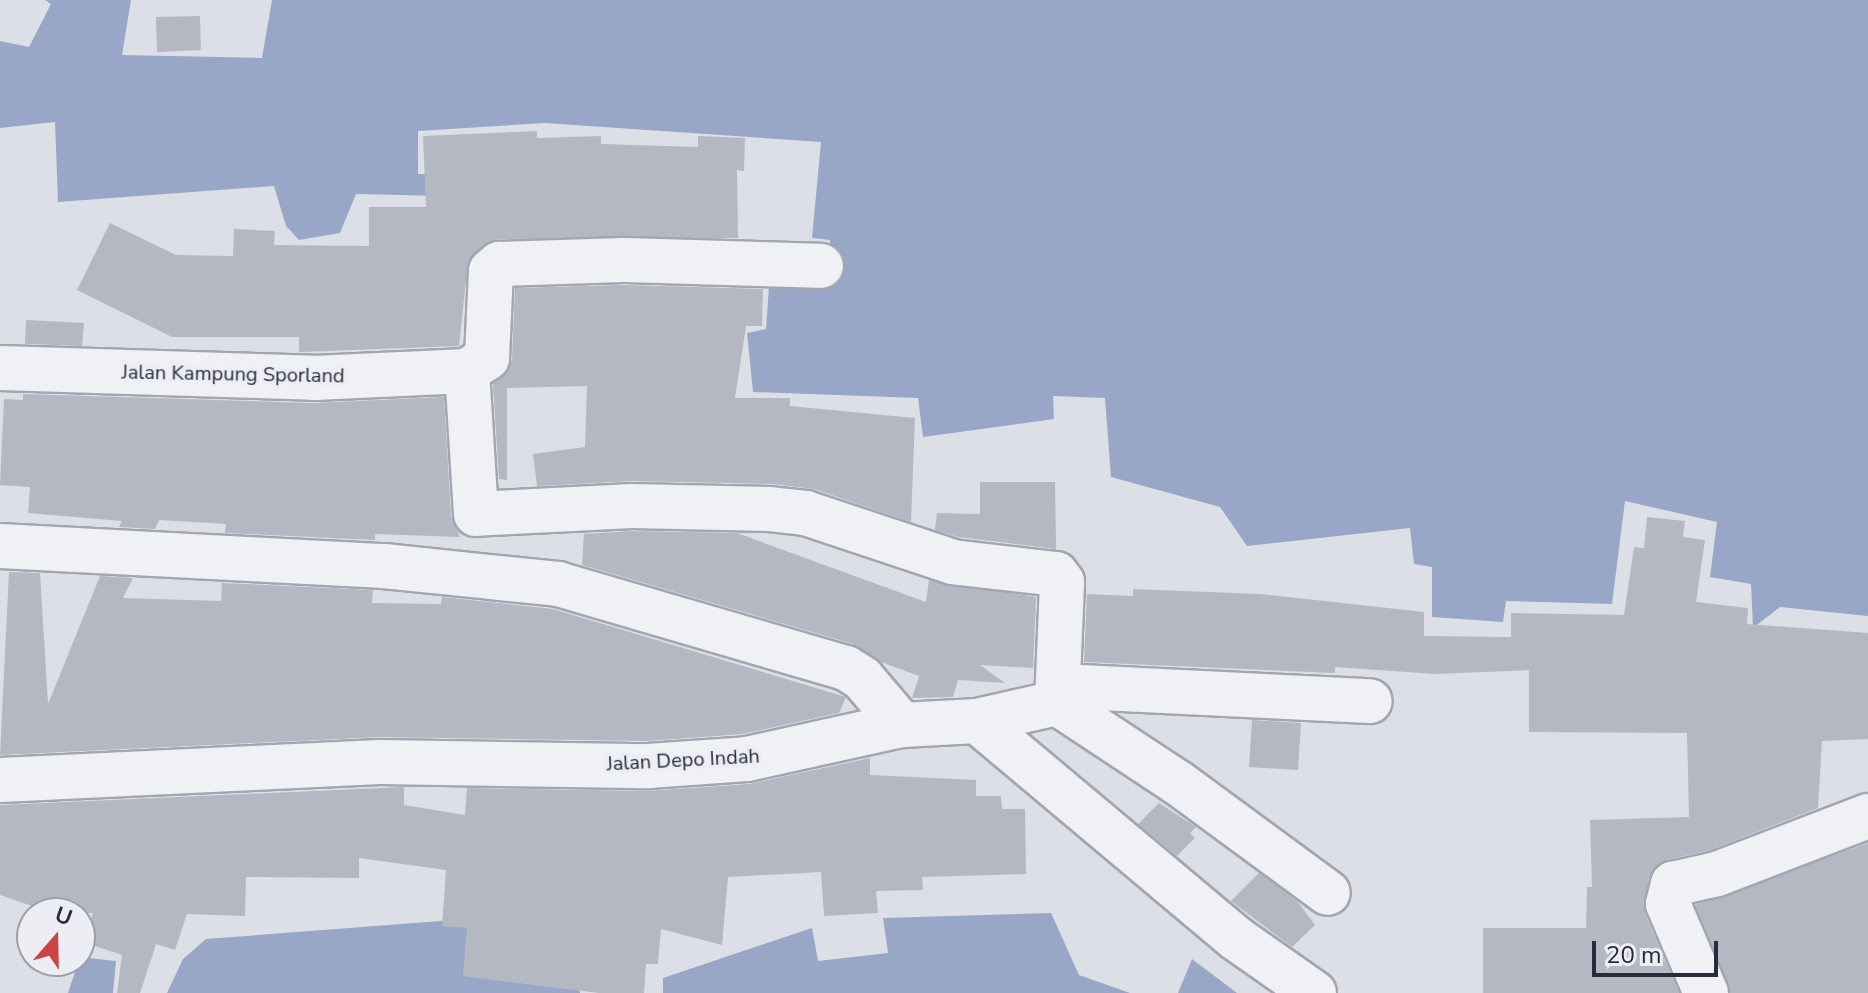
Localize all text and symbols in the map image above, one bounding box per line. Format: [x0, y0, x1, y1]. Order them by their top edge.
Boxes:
street label: Jalan Kampung Sporland [121, 360, 345, 388]
street label: Jalan Depo Indah [606, 744, 760, 776]
north arrow [16, 897, 96, 977]
text: U [51, 899, 76, 933]
scale bar [1596, 925, 1722, 975]
text: 20 m [1606, 939, 1662, 971]

